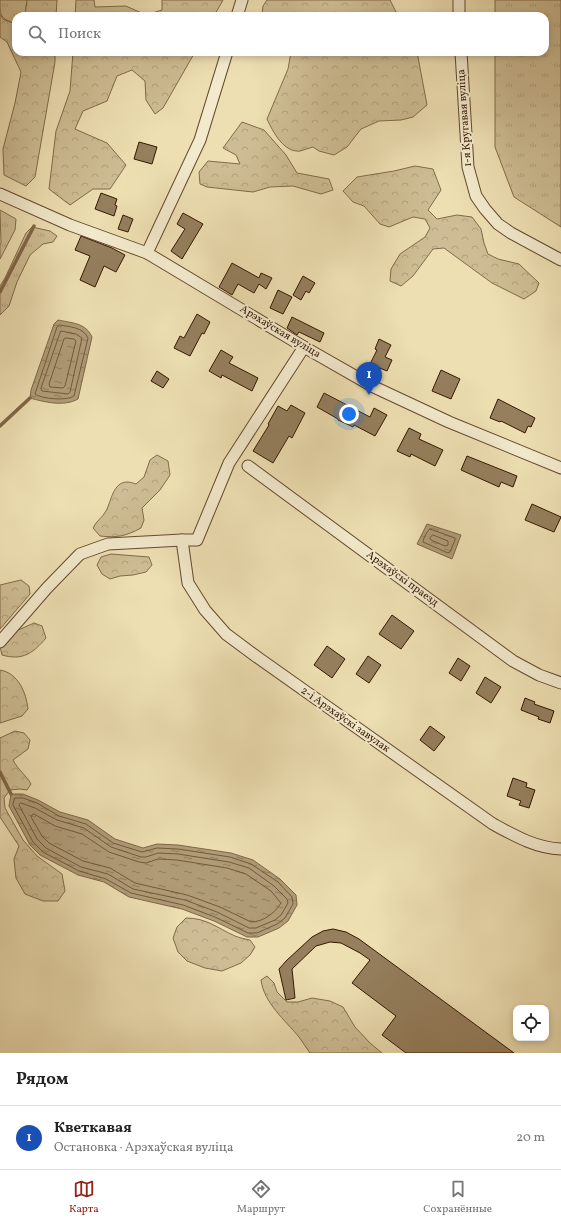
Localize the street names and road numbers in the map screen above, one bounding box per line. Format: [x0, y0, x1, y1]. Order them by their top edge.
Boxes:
street label: 1-я Кругавая вуліца [454, 68, 476, 167]
street label: Арэхаўская вуліца [237, 302, 324, 362]
street label: Арэхаўскі праезд [363, 548, 442, 611]
street label: 2-і Арэхаўскі завулак [297, 683, 393, 757]

